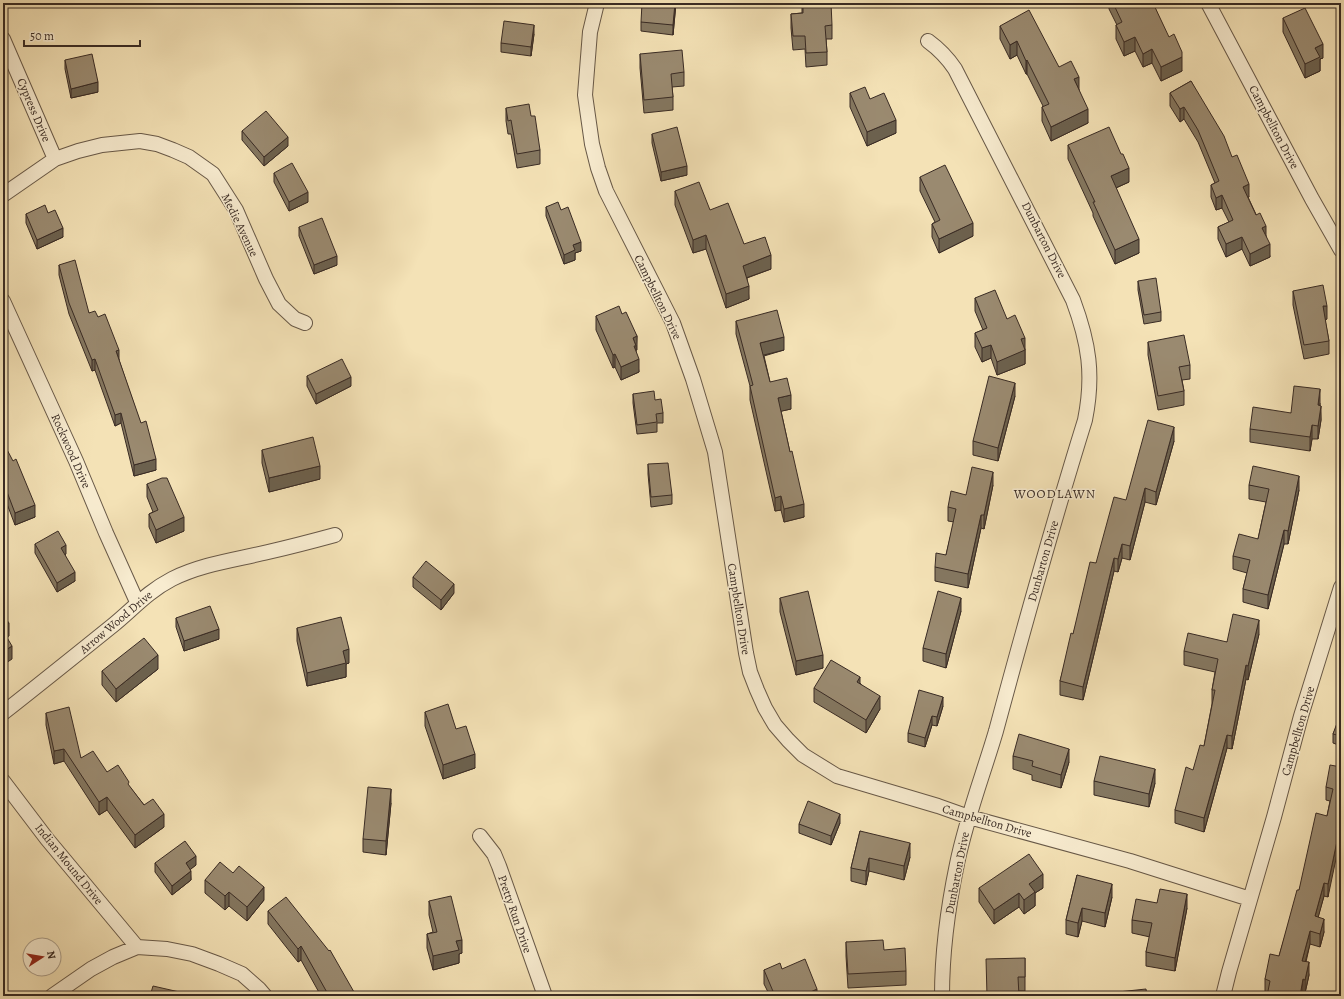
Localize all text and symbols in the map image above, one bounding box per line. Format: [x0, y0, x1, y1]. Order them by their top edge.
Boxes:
scale bar [24, 22, 140, 48]
text: 50 m [30, 28, 54, 44]
street label: Cypress Drive [13, 76, 55, 144]
street label: Campbellton Drive [1245, 82, 1303, 172]
street label: Medie Avenue [218, 191, 262, 259]
street label: Dunbarton Drive [1018, 199, 1070, 281]
street label: Campbellton Drive [631, 252, 685, 342]
street label: Rockwood Drive [47, 411, 95, 491]
district label: WOODLAWN [1013, 485, 1096, 502]
street label: Dunbarton Drive [1024, 519, 1062, 603]
street label: Campbellton Drive [724, 562, 754, 656]
street label: Arrow Wood Drive [75, 587, 156, 658]
street label: Campbellton Drive [1278, 684, 1318, 778]
street label: Campbellton Drive [940, 801, 1034, 841]
street label: Indian Mound Drive [31, 820, 107, 908]
street label: Dunbarton Drive [941, 830, 973, 916]
street label: Pretty Run Drive [494, 873, 536, 955]
north arrow [22, 937, 62, 977]
text: N [43, 950, 59, 961]

